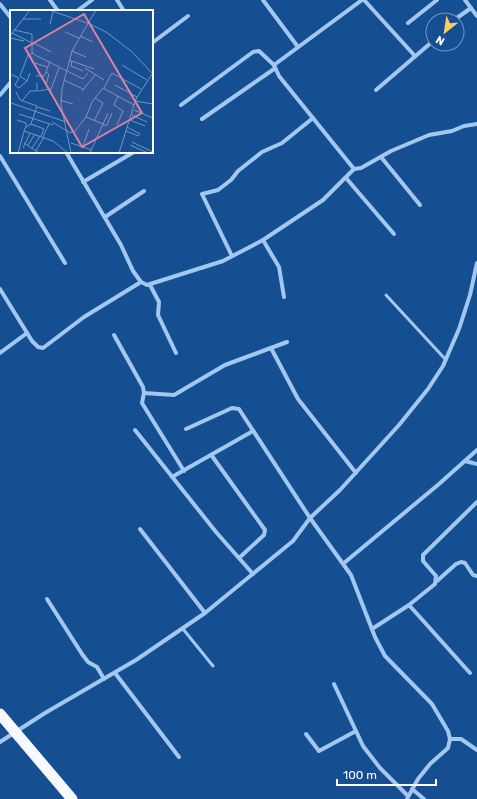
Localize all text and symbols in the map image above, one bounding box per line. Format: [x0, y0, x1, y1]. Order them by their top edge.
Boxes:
inset map [10, 10, 153, 153]
north arrow [425, 12, 465, 52]
text: N [434, 33, 447, 48]
scale bar [337, 761, 436, 787]
text: 100 m [343, 768, 377, 782]

